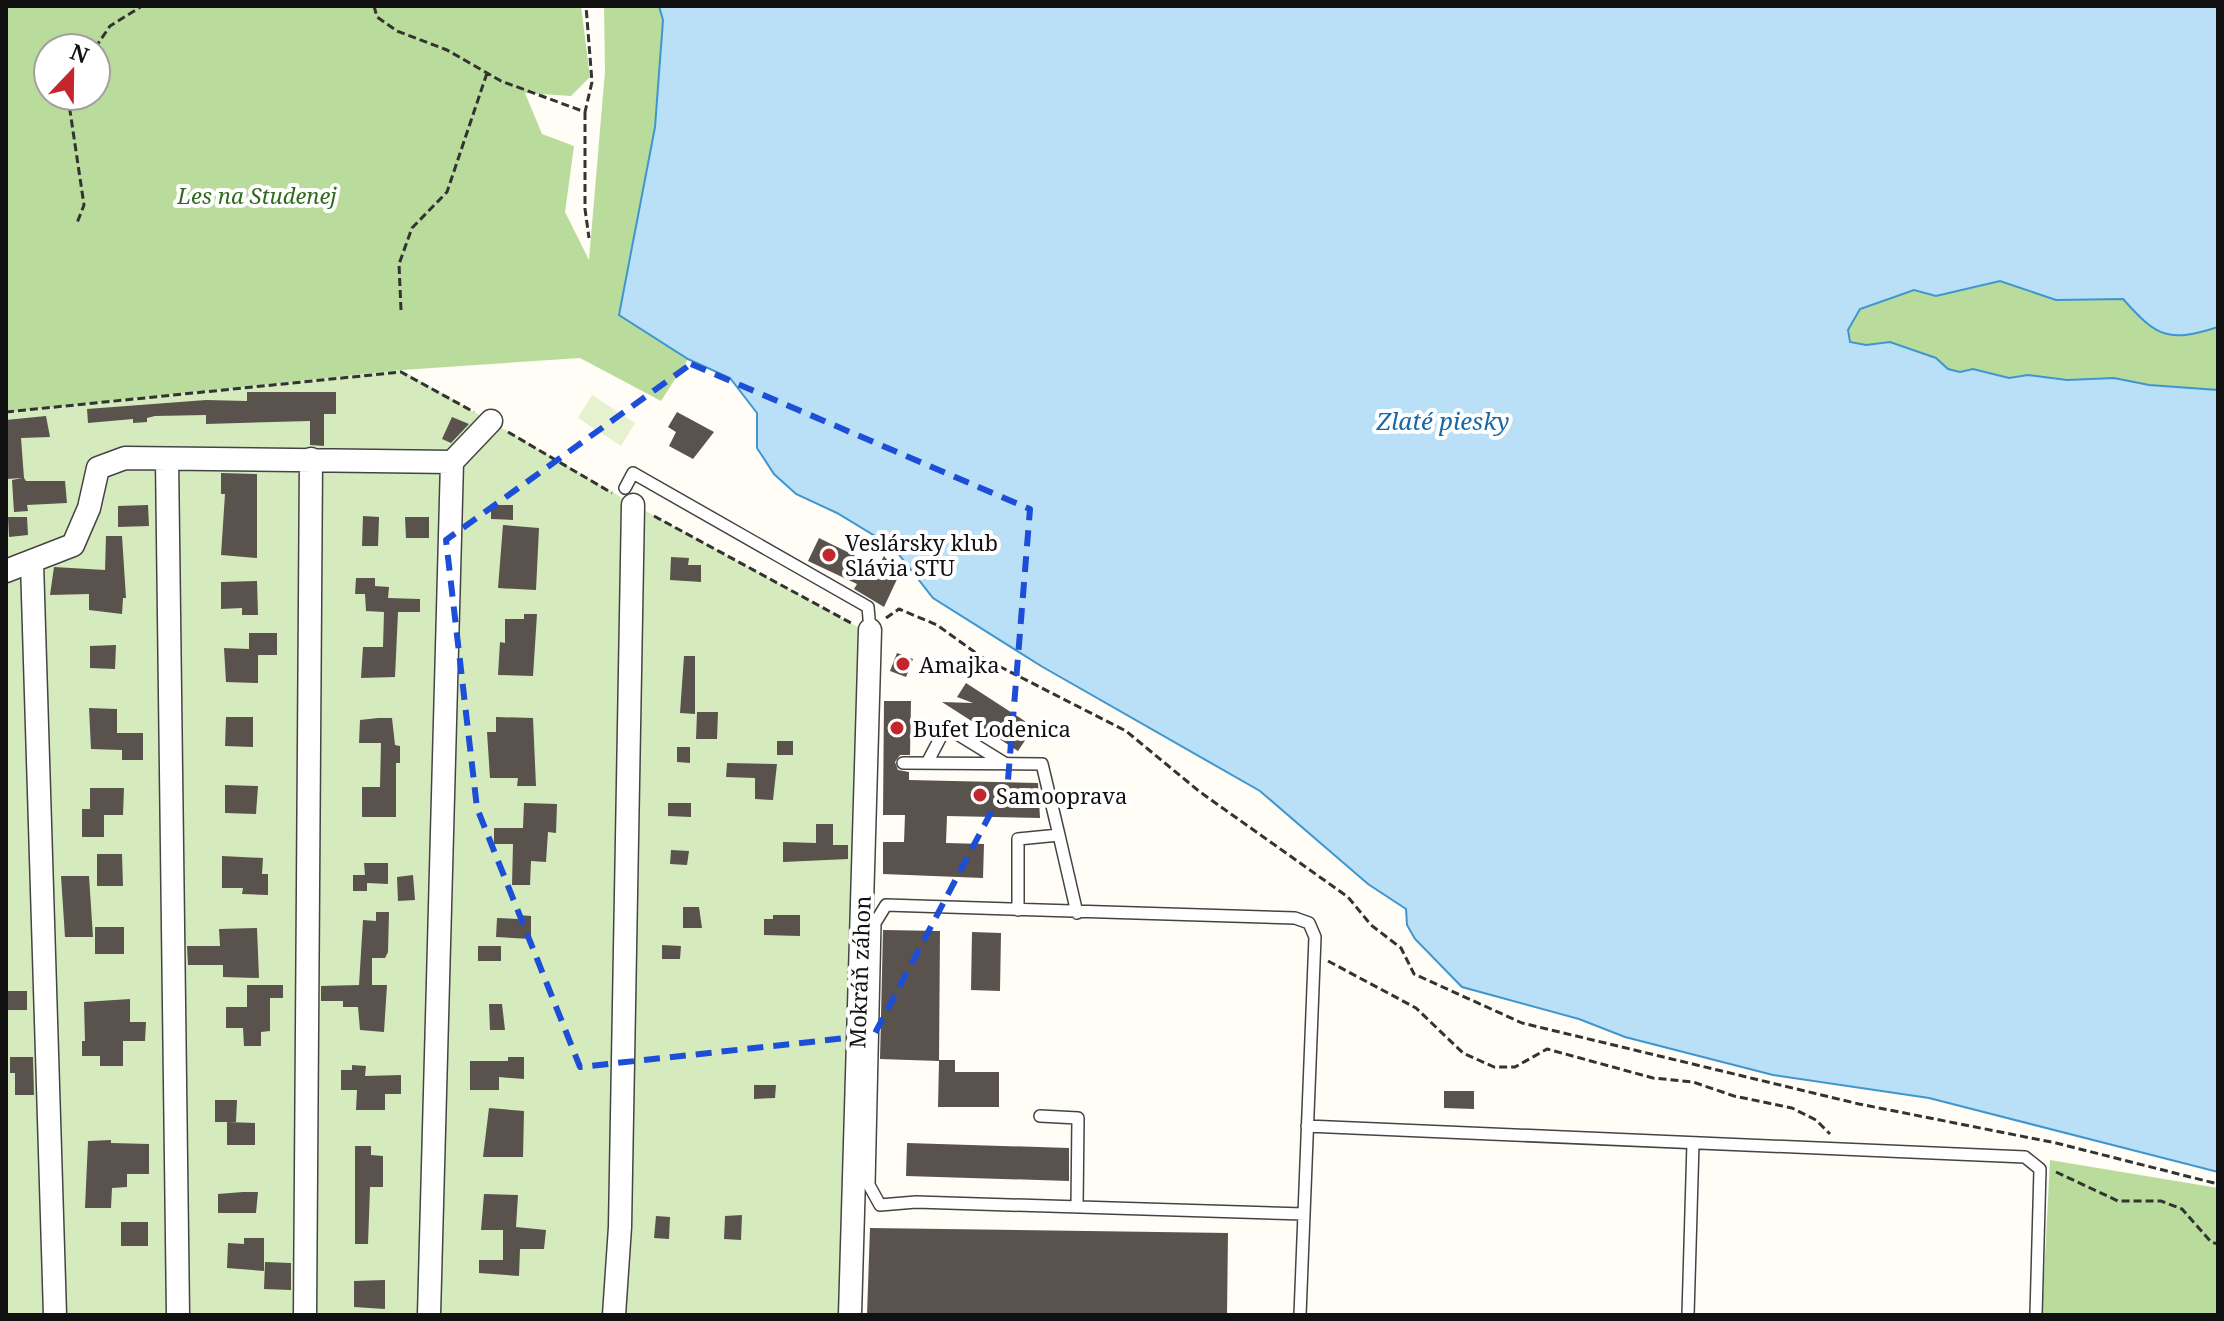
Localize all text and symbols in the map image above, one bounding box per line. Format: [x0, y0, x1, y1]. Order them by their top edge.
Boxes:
north arrow [32, 32, 112, 112]
text: N [66, 35, 94, 70]
park label: Les na Studenej [176, 180, 337, 210]
water label: Zlaté piesky [1375, 404, 1510, 437]
place label: Veslársky klub Slávia STU [845, 527, 998, 582]
marker: Veslársky klub Slávia STU [820, 546, 838, 564]
place label: Amajka [919, 649, 1000, 679]
marker: Amajka [894, 655, 912, 673]
place label: Bufet Lodenica [913, 713, 1071, 743]
marker: Bufet Lodenica [888, 719, 906, 737]
place label: Samooprava [996, 780, 1127, 810]
marker: Samooprava [971, 786, 989, 804]
street label: Mokráň záhon [841, 895, 877, 1049]

